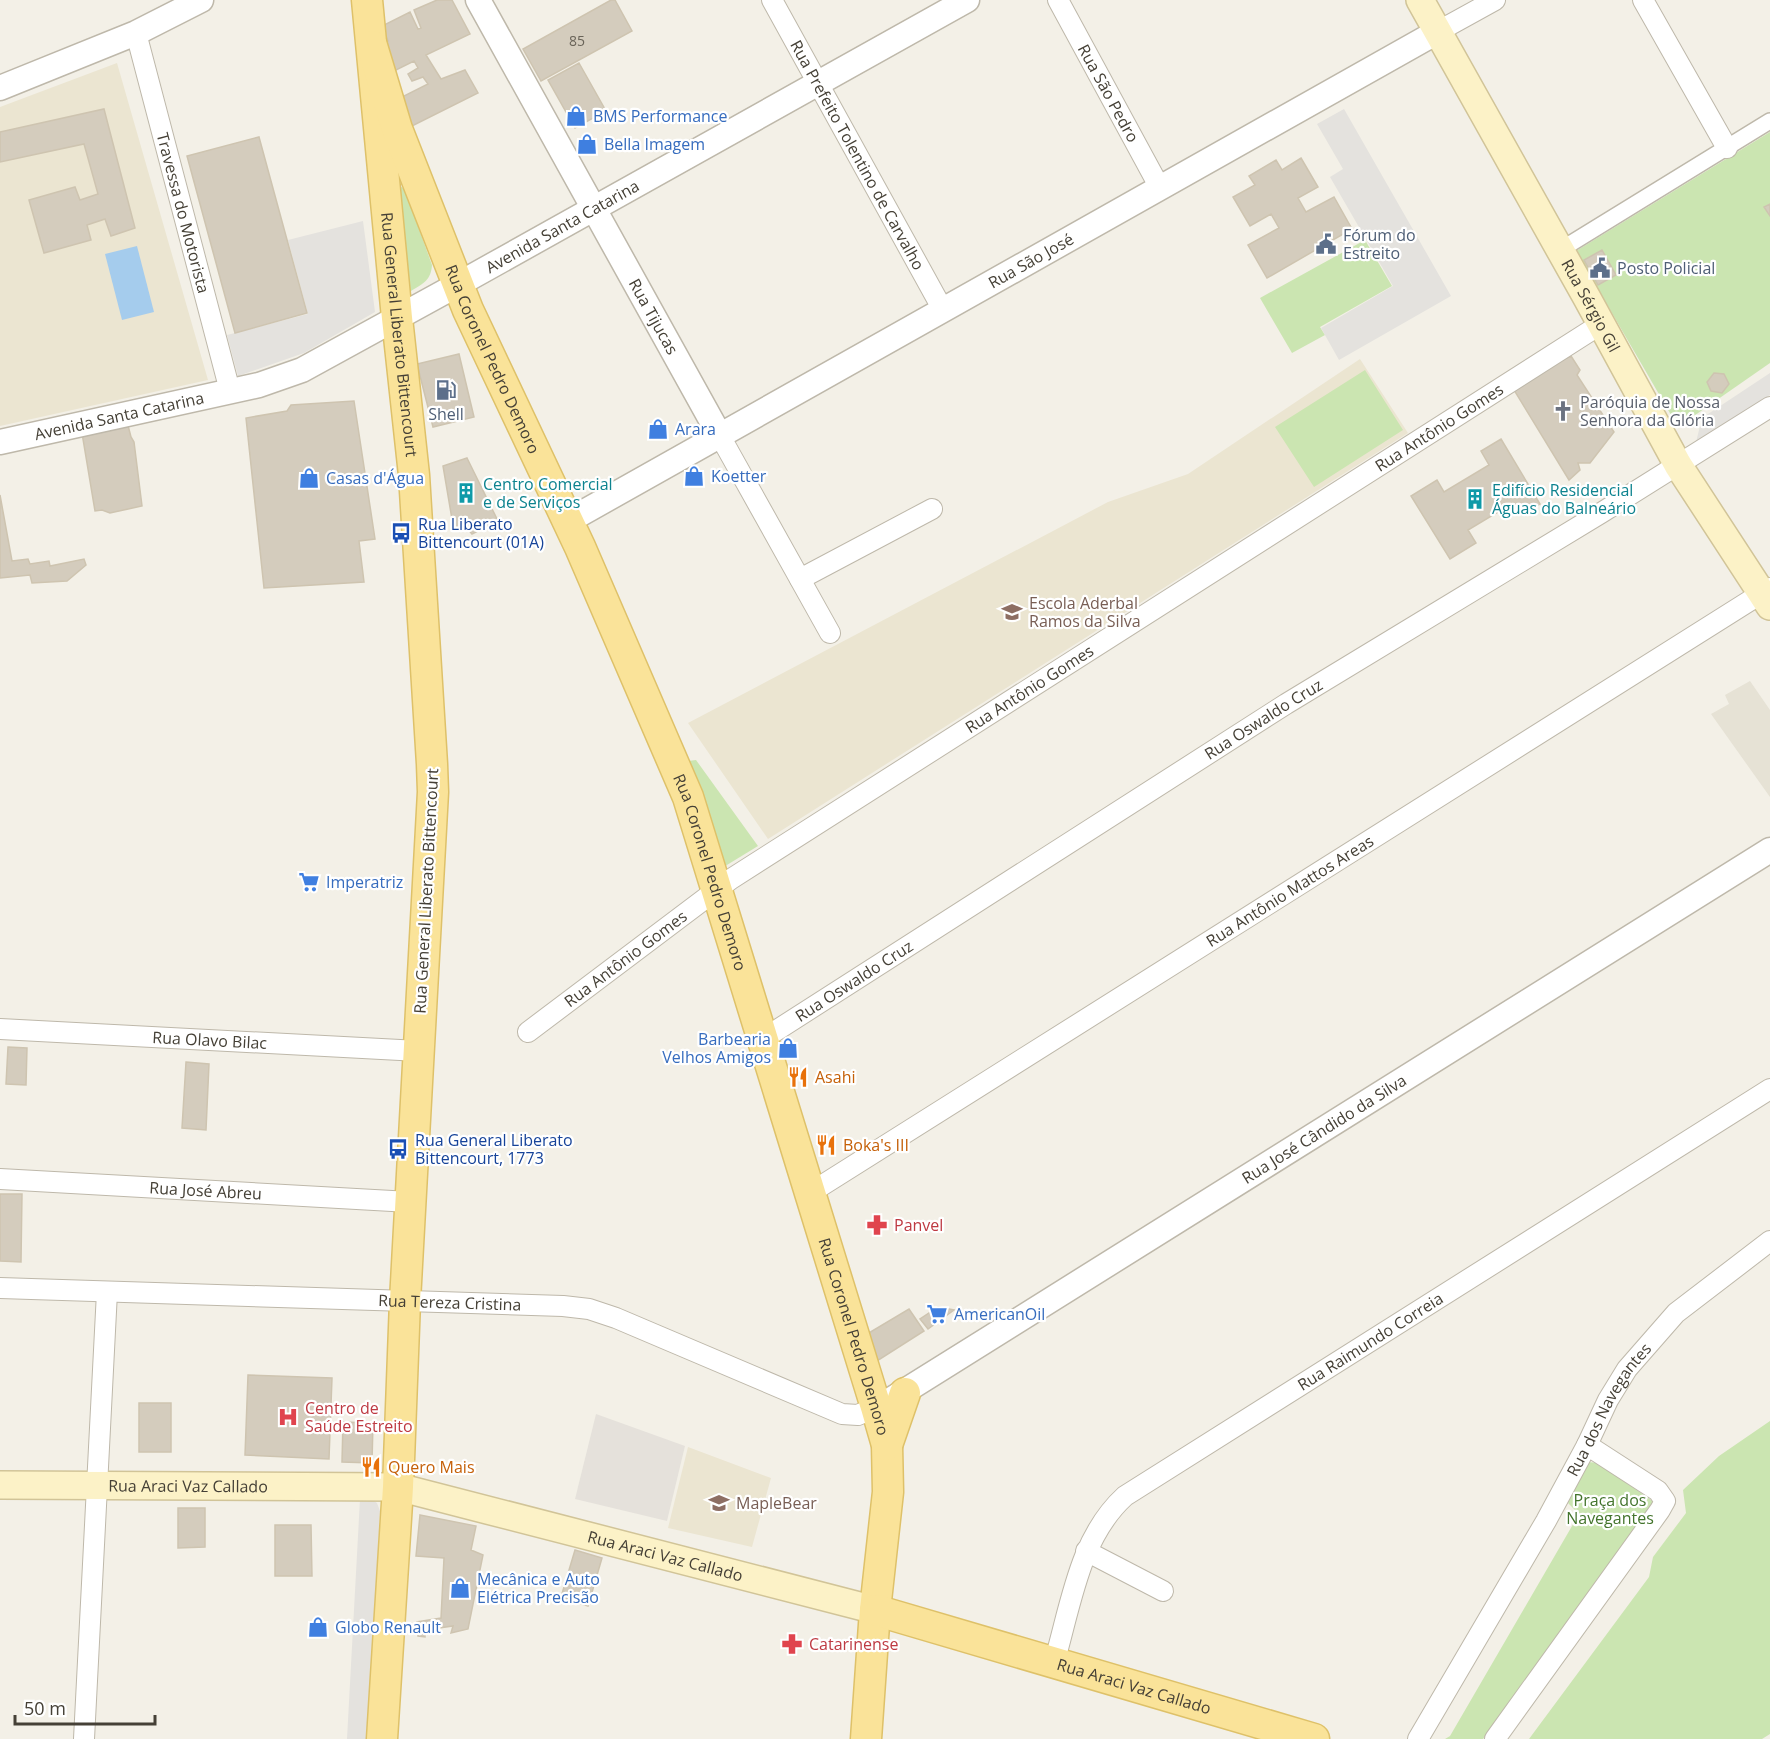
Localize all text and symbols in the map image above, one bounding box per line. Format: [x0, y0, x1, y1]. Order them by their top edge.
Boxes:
house number: 85 [569, 31, 585, 50]
street label: Rua Prefeito Tolentino de Carvalho [785, 36, 930, 274]
street label: Rua São Pedro [1073, 40, 1144, 146]
shop icon: BMS Performance [564, 104, 588, 128]
place label: BMS Performance [593, 105, 728, 127]
street label: Travessa do Motorista [152, 130, 215, 296]
shop icon: Bella Imagem [575, 132, 599, 156]
place label: Bella Imagem [604, 133, 705, 155]
street label: Avenida Santa Catarina [481, 174, 643, 278]
street label: Rua General Liberato Bittencourt [376, 211, 423, 458]
place label: Fórum do Estreito [1343, 224, 1416, 264]
street label: Rua São José [984, 228, 1077, 293]
public building icon: Fórum do Estreito [1314, 232, 1338, 256]
street label: Rua Sérgio Gil [1556, 255, 1625, 356]
public building icon: Posto Policial [1588, 256, 1612, 280]
place label: Posto Policial [1617, 257, 1715, 279]
street label: Rua Coronel Pedro Demoro [440, 261, 545, 457]
street label: Rua Tijucas [624, 275, 684, 358]
fuel station icon: Shell [434, 378, 458, 402]
street label: Rua Antônio Gomes [1371, 378, 1507, 477]
street label: Avenida Santa Catarina [32, 386, 206, 445]
place label: Paróquia de Nossa Senhora da Glória [1580, 391, 1720, 431]
church icon: Paróquia de Nossa Senhora da Glória [1551, 399, 1575, 423]
place label: Shell [428, 403, 464, 425]
shop icon: Arara [646, 417, 670, 441]
place label: Arara [675, 418, 716, 440]
shop icon: Koetter [682, 464, 706, 488]
place label: Koetter [711, 465, 767, 487]
shop icon: Casas d'Água [297, 466, 321, 490]
place label: Casas d'Água [326, 467, 424, 489]
place label: Centro Comercial e de Serviços [483, 473, 613, 513]
place label: Edifício Residencial Águas do Balneário [1492, 479, 1636, 519]
building icon: Centro Comercial e de Serviços [454, 481, 478, 505]
building icon: Edifício Residencial Águas do Balneário [1463, 487, 1487, 511]
place label: Rua Liberato Bittencourt (01A) [418, 513, 544, 553]
bus stop icon: Rua Liberato Bittencourt (01A) [389, 521, 413, 545]
place label: Escola Aderbal Ramos da Silva [1029, 592, 1141, 632]
school or university icon: Escola Aderbal Ramos da Silva [1000, 600, 1024, 624]
street label: Rua Antônio Gomes [961, 640, 1098, 738]
street label: Rua Oswaldo Cruz [1200, 673, 1327, 764]
street label: Rua General Liberato Bittencourt [409, 767, 443, 1014]
street label: Rua Coronel Pedro Demoro [668, 770, 752, 973]
street label: Rua Antônio Mattos Areas [1202, 830, 1378, 952]
supermarket icon: Imperatriz [297, 870, 321, 894]
place label: Imperatriz [326, 871, 403, 893]
street label: Rua Antônio Gomes [560, 905, 691, 1012]
street label: Rua Oswaldo Cruz [791, 935, 917, 1027]
street label: Rua Olavo Bilac [152, 1026, 268, 1054]
place label: Barbearia Velhos Amigos [662, 1028, 771, 1068]
shop icon: Barbearia Velhos Amigos [776, 1036, 800, 1060]
restaurant icon: Asahi [786, 1065, 810, 1089]
place label: Asahi [815, 1066, 855, 1088]
street label: Rua José Cândido da Silva [1237, 1069, 1410, 1189]
place label: Rua General Liberato Bittencourt, 1773 [415, 1129, 573, 1169]
restaurant icon: Boka's III [814, 1133, 838, 1157]
place label: Boka's III [843, 1134, 909, 1156]
bus stop icon: Rua General Liberato Bittencourt, 1773 [386, 1137, 410, 1161]
street label: Rua José Abreu [149, 1176, 263, 1205]
pharmacy icon: Panvel [865, 1213, 889, 1237]
place label: Panvel [894, 1214, 943, 1236]
street label: Rua Coronel Pedro Demoro [813, 1235, 895, 1438]
street label: Rua Raimundo Correia [1293, 1287, 1447, 1396]
street label: Rua Tereza Cristina [378, 1289, 522, 1316]
supermarket icon: AmericanOil [925, 1302, 949, 1326]
place label: AmericanOil [954, 1303, 1045, 1325]
street label: Rua dos Navegantes [1561, 1338, 1656, 1480]
place label: Centro de Saúde Estreito [305, 1397, 413, 1437]
hospital icon: Centro de Saúde Estreito [276, 1405, 300, 1429]
restaurant icon: Quero Mais [359, 1455, 383, 1479]
place label: Quero Mais [388, 1456, 475, 1478]
street label: Rua Araci Vaz Callado [108, 1475, 268, 1497]
park label: Praça dos Navegantes [1566, 1489, 1654, 1529]
school or university icon: MapleBear [707, 1491, 731, 1515]
place label: MapleBear [736, 1492, 817, 1514]
street label: Rua Araci Vaz Callado [585, 1525, 745, 1586]
place label: Mecânica e Auto Elétrica Precisão [477, 1568, 600, 1608]
shop icon: Mecânica e Auto Elétrica Precisão [448, 1576, 472, 1600]
shop icon: Globo Renault [306, 1615, 330, 1639]
place label: Globo Renault [335, 1616, 441, 1638]
pharmacy icon: Catarinense [780, 1632, 804, 1656]
place label: Catarinense [809, 1633, 898, 1655]
street label: Rua Araci Vaz Callado [1054, 1653, 1214, 1719]
scale bar [15, 1688, 154, 1726]
text: 50 m [24, 1696, 66, 1720]

